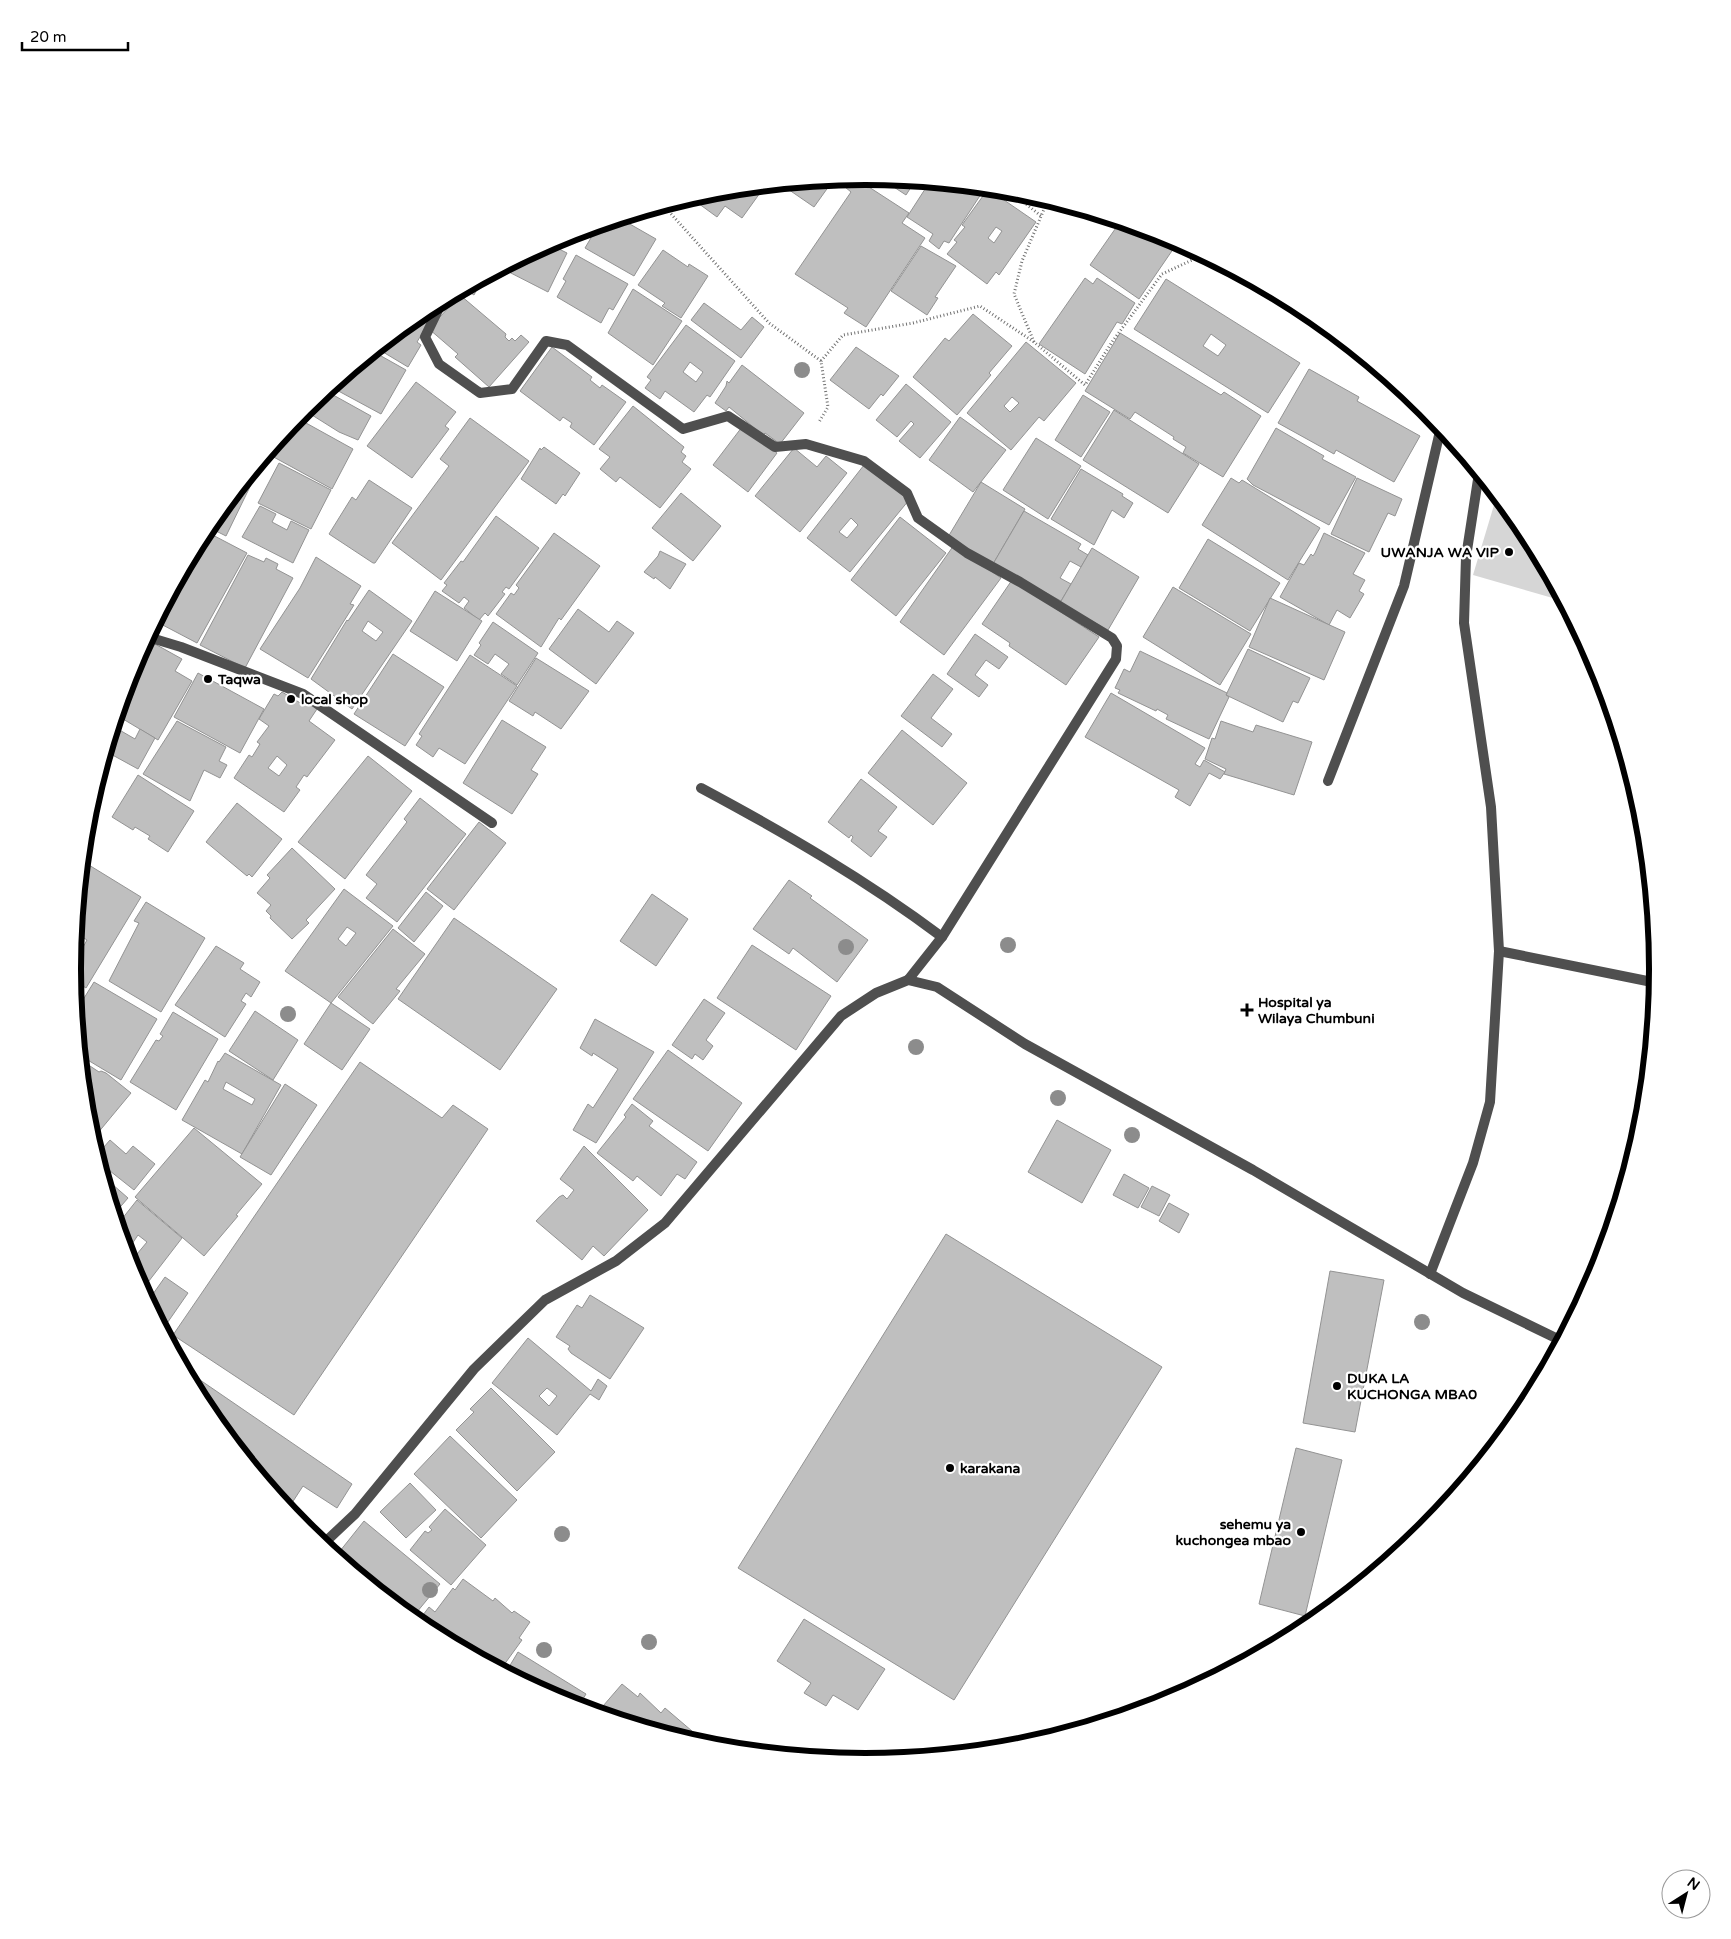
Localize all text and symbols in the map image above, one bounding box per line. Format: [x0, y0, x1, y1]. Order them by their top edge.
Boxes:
scale bar [22, 20, 129, 52]
text: 20 m [30, 28, 67, 46]
place label: UWANJA WA VIP [1381, 544, 1500, 561]
marker: UWANJA WA VIP [1503, 546, 1515, 558]
place label: Taqwa [217, 671, 261, 688]
marker: Taqwa [202, 673, 214, 685]
place label: local shop [301, 691, 368, 708]
marker: local shop [285, 693, 297, 705]
place label: Hospital ya Wilaya Chumbuni [1258, 994, 1375, 1027]
marker: Hospital ya Wilaya Chumbuni [1240, 1003, 1254, 1017]
place label: DUKA LA KUCHONGA MBA0 [1347, 1370, 1477, 1403]
marker: DUKA LA KUCHONGA MBA0 [1331, 1380, 1343, 1392]
place label: karakana [960, 1460, 1020, 1477]
marker: karakana [944, 1462, 956, 1474]
place label: sehemu ya kuchongea mbao [1175, 1516, 1291, 1549]
marker: sehemu ya kuchongea mbao [1295, 1526, 1307, 1538]
north arrow [1661, 1869, 1711, 1919]
text: N [1684, 1874, 1703, 1894]

